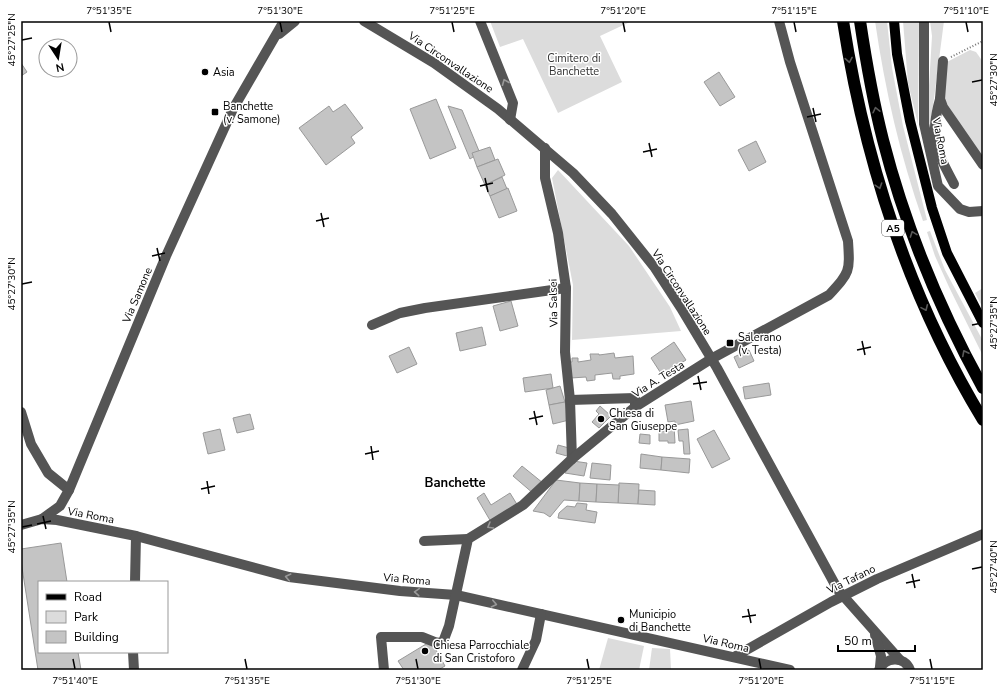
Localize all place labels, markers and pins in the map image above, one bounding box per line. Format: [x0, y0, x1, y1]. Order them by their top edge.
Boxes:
place label: Asia [213, 65, 235, 80]
marker: Asia [200, 67, 210, 77]
place label: Banchette (v. Samone) [223, 99, 281, 127]
marker: Banchette (v. Samone) [210, 107, 220, 117]
place label: Salerano (v. Testa) [738, 330, 782, 358]
marker: Salerano (v. Testa) [725, 338, 735, 348]
place label: Chiesa di San Giuseppe [609, 406, 677, 434]
marker: Chiesa di San Giuseppe [596, 414, 606, 424]
place label: Municipio di Banchette [629, 607, 691, 635]
marker: Municipio di Banchette [616, 615, 626, 625]
place label: Chiesa Parrocchiale di San Cristoforo [433, 638, 529, 666]
marker: Chiesa Parrocchiale di San Cristoforo [420, 646, 430, 656]

